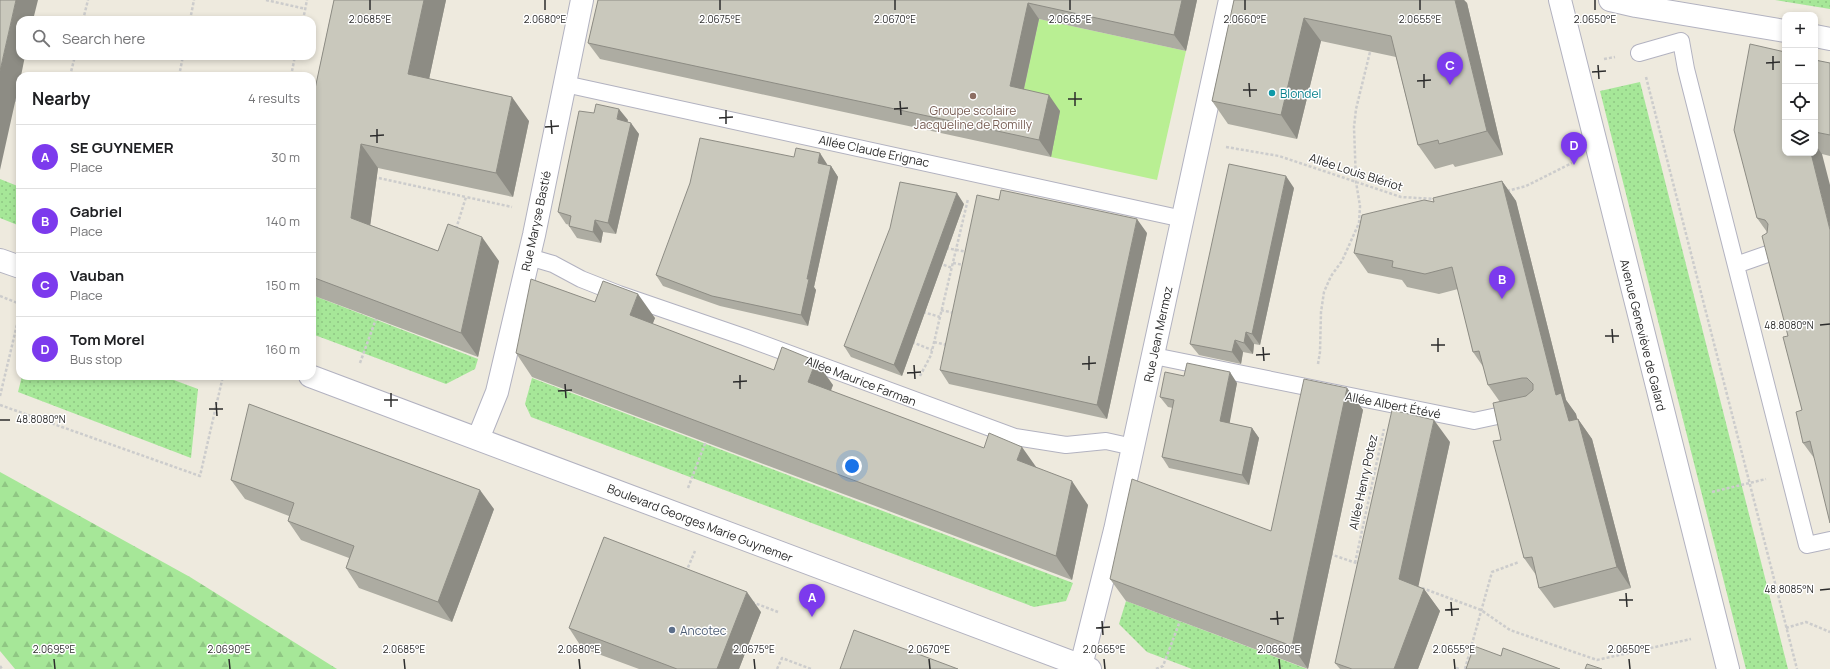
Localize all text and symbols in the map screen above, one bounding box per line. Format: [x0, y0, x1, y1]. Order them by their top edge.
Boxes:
text: 2.0685°E [349, 12, 391, 26]
text: 2.0680°E [524, 12, 567, 26]
text: 2.0675°E [699, 12, 741, 26]
text: 2.0670°E [874, 12, 916, 26]
text: 2.0665°E [1049, 12, 1092, 26]
text: 2.0660°E [1223, 12, 1267, 26]
text: 2.0655°E [1399, 12, 1441, 26]
text: 2.0650°E [1574, 12, 1617, 26]
map controls [1782, 12, 1818, 156]
button: + [1782, 12, 1818, 48]
search box [16, 16, 316, 60]
icon: search [30, 27, 52, 49]
text: Search here [62, 28, 145, 49]
button: − [1782, 48, 1818, 84]
pin: C [1437, 52, 1463, 85]
button: locate [1782, 84, 1818, 120]
place label: Blondel [1280, 85, 1321, 102]
text: Nearby [32, 87, 90, 110]
marker: Blondel [1267, 88, 1277, 98]
text: 4 results [248, 89, 300, 107]
marker: Groupe scolaire Jacqueline de Romilly [968, 91, 978, 101]
place label: Groupe scolaire Jacqueline de Romilly [914, 102, 1033, 133]
button: layers [1782, 120, 1818, 156]
street label: Allée Claude Erignac [817, 131, 931, 171]
pin: D [1561, 132, 1587, 165]
text: SE GUYNEMER [70, 137, 174, 158]
text: A [41, 148, 49, 166]
text: 30 m [271, 148, 300, 166]
street label: Allée Louis Blériot [1307, 149, 1405, 195]
text: Place [70, 158, 103, 176]
street label: Rue Maryse Bastié [517, 169, 555, 273]
text: Gabriel [70, 201, 122, 222]
text: B [41, 212, 49, 230]
text: 140 m [266, 212, 300, 230]
text: Place [70, 222, 103, 240]
street label: Avenue Geneviève de Galard [1616, 257, 1670, 413]
text: Vauban [70, 265, 124, 286]
pin: B [1489, 266, 1515, 299]
text: C [40, 276, 50, 294]
text: 150 m [266, 276, 300, 294]
street label: Rue Jean Mermoz [1140, 285, 1176, 383]
text: Place [70, 286, 103, 304]
text: 48.8080°N [1764, 318, 1814, 332]
text: Tom Morel [70, 329, 145, 350]
text: D [40, 340, 50, 358]
text: 160 m [265, 340, 300, 358]
text: Bus stop [70, 350, 122, 368]
street label: Allée Maurice Farman [803, 352, 919, 410]
street label: Allée Albert Étévé [1344, 387, 1442, 423]
text: 48.8080°N [16, 412, 66, 426]
street label: Allée Henry Potez [1345, 433, 1381, 531]
your location [842, 456, 862, 476]
street label: Boulevard Georges Marie Guynemer [605, 480, 796, 567]
text: 48.8085°N [1764, 582, 1814, 596]
pin: A [799, 584, 825, 617]
place label: Ancotec [680, 622, 727, 639]
marker: Ancotec [667, 625, 677, 635]
text: 2.0695°E [33, 642, 76, 656]
text: 2.0690°E [208, 642, 251, 656]
text: 2.0685°E [383, 642, 425, 656]
text: 2.0680°E [558, 642, 601, 656]
text: 2.0675°E [733, 642, 775, 656]
text: 2.0670°E [908, 642, 950, 656]
text: 2.0665°E [1083, 642, 1126, 656]
text: 2.0660°E [1257, 642, 1301, 656]
text: 2.0655°E [1433, 642, 1475, 656]
text: 2.0650°E [1608, 642, 1651, 656]

